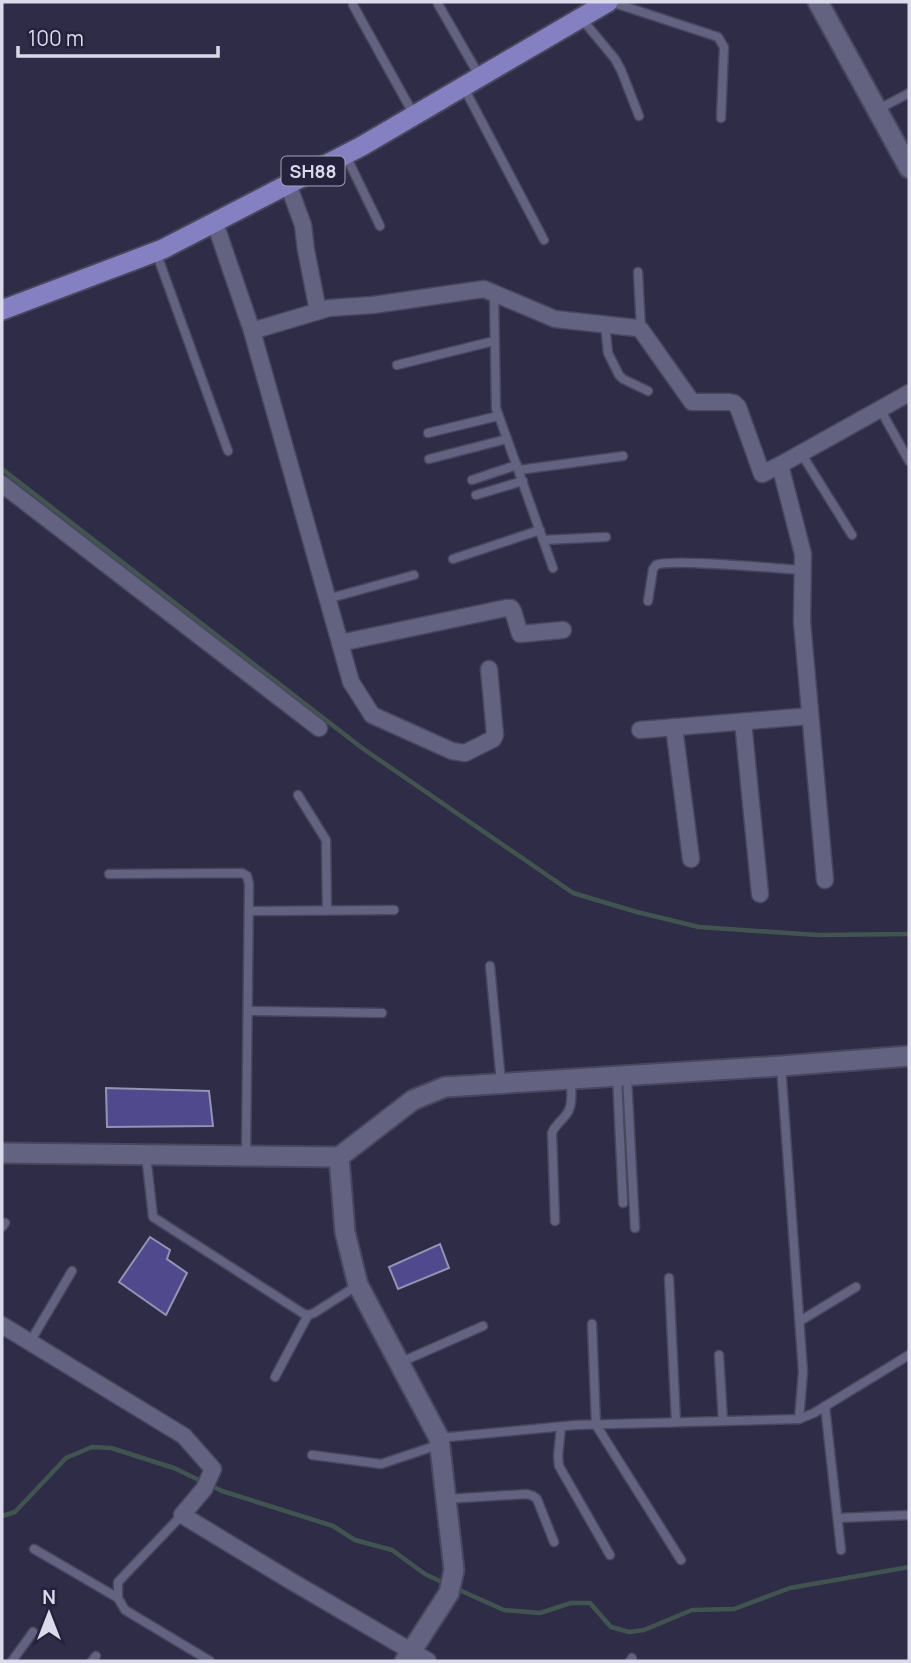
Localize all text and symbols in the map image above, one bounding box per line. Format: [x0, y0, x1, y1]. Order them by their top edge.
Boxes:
scale bar [18, 14, 217, 58]
text: 100 m [28, 24, 84, 52]
road number: SH88 [282, 156, 344, 186]
north arrow [14, 1579, 84, 1649]
text: N [42, 1584, 56, 1610]

